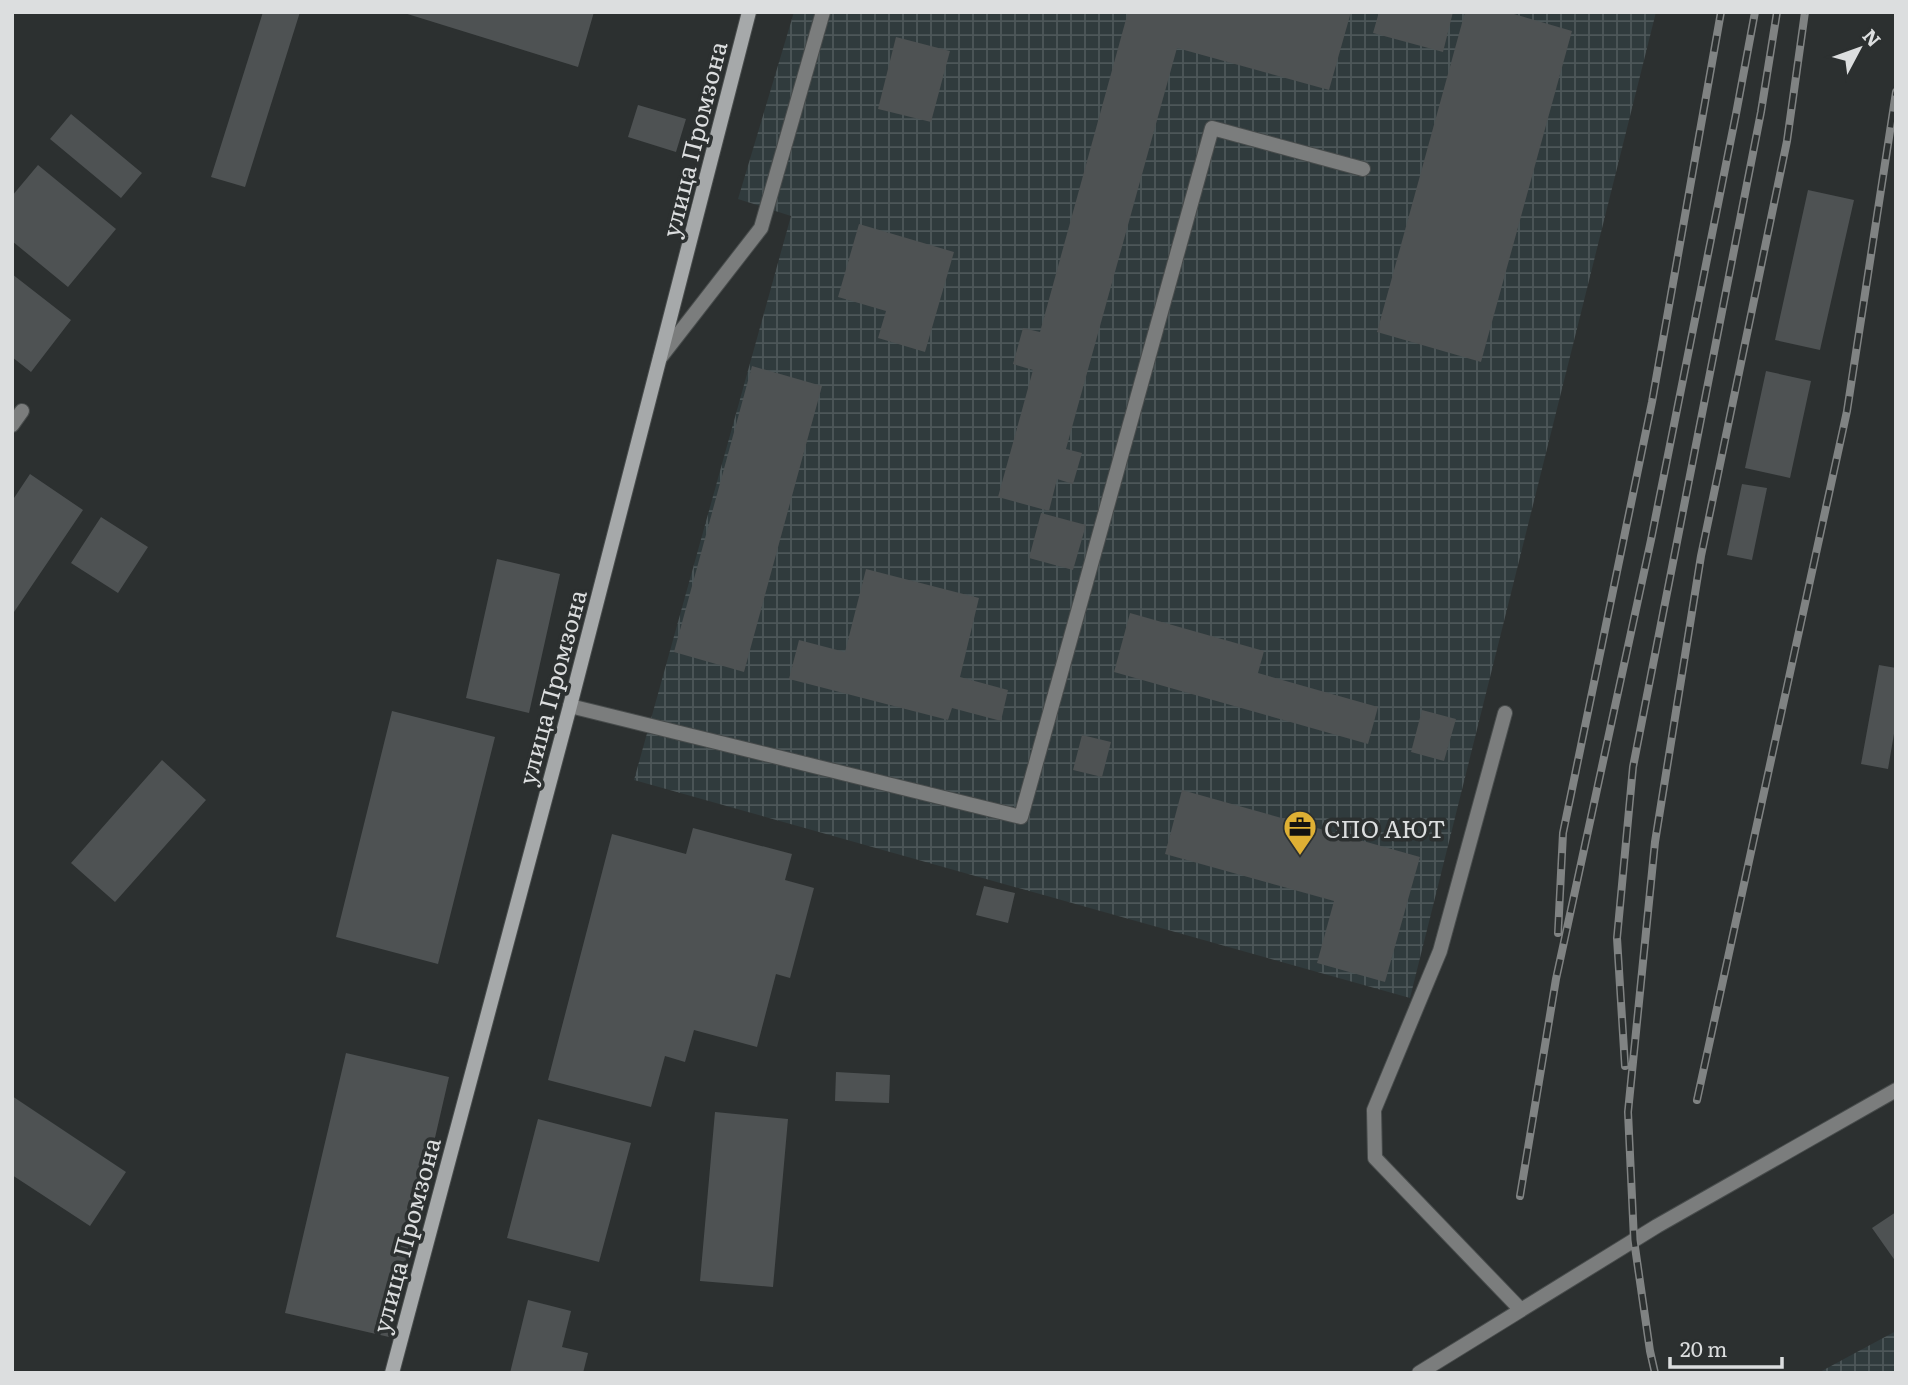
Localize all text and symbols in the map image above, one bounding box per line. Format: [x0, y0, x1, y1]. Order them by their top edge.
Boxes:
north arrow [1824, 14, 1894, 84]
text: N [1857, 22, 1888, 52]
street label: улица Промзона [652, 37, 734, 241]
street label: улица Промзона [508, 585, 594, 789]
office icon: СПО АЮТ [1281, 808, 1319, 857]
place label: СПО АЮТ [1324, 810, 1445, 845]
street label: улица Промзона [362, 1133, 448, 1337]
scale bar [1670, 1326, 1782, 1370]
text: 20 m [1680, 1332, 1727, 1363]

